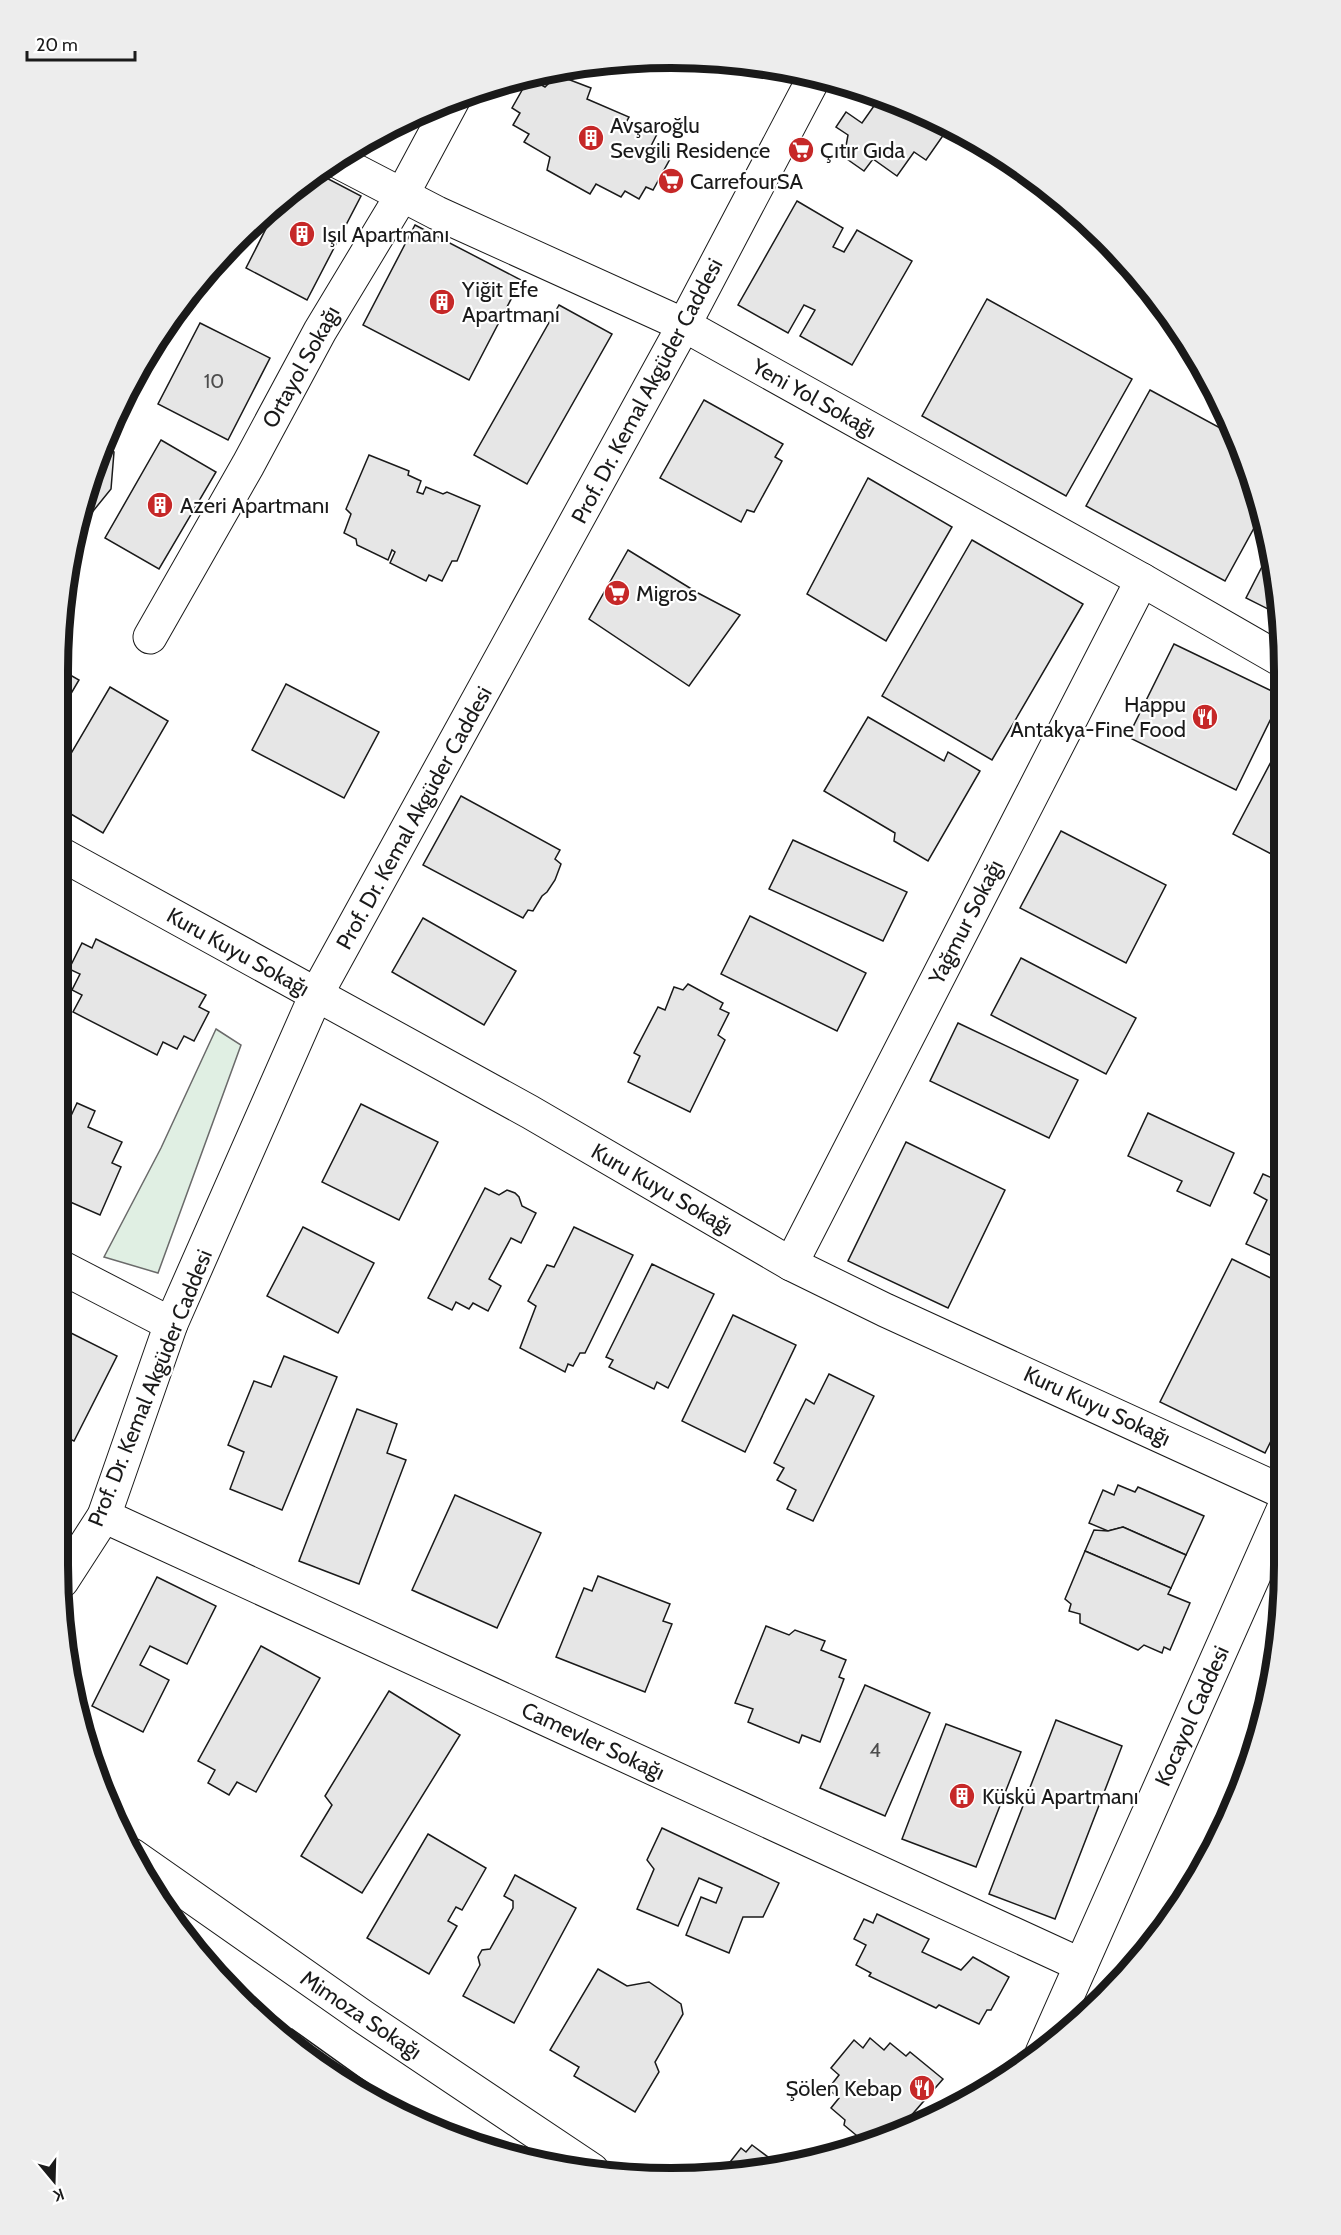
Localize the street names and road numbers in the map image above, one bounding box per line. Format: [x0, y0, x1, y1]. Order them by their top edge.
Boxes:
street label: Prof. Dr. Kemal Akgüder Caddesi [566, 254, 728, 528]
street label: Ortayol Sokağı [256, 301, 346, 433]
street label: Yeni Yol Sokağı [746, 352, 881, 443]
street label: Prof. Dr. Kemal Akgüder Caddesi [330, 682, 498, 954]
street label: Yağmur Sokağı [923, 855, 1009, 990]
street label: Kuru Kuyu Sokağı [162, 902, 314, 1002]
street label: Kuru Kuyu Sokağı [586, 1138, 738, 1240]
street label: Prof. Dr. Kemal Akgüder Caddesi [82, 1246, 218, 1530]
street label: Kuru Kuyu Sokağı [1019, 1360, 1175, 1452]
street label: Kocayol Caddesi [1149, 1642, 1235, 1790]
street label: Camevler Sokağı [517, 1696, 669, 1786]
street label: Mimoza Sokağı [295, 1965, 427, 2065]

